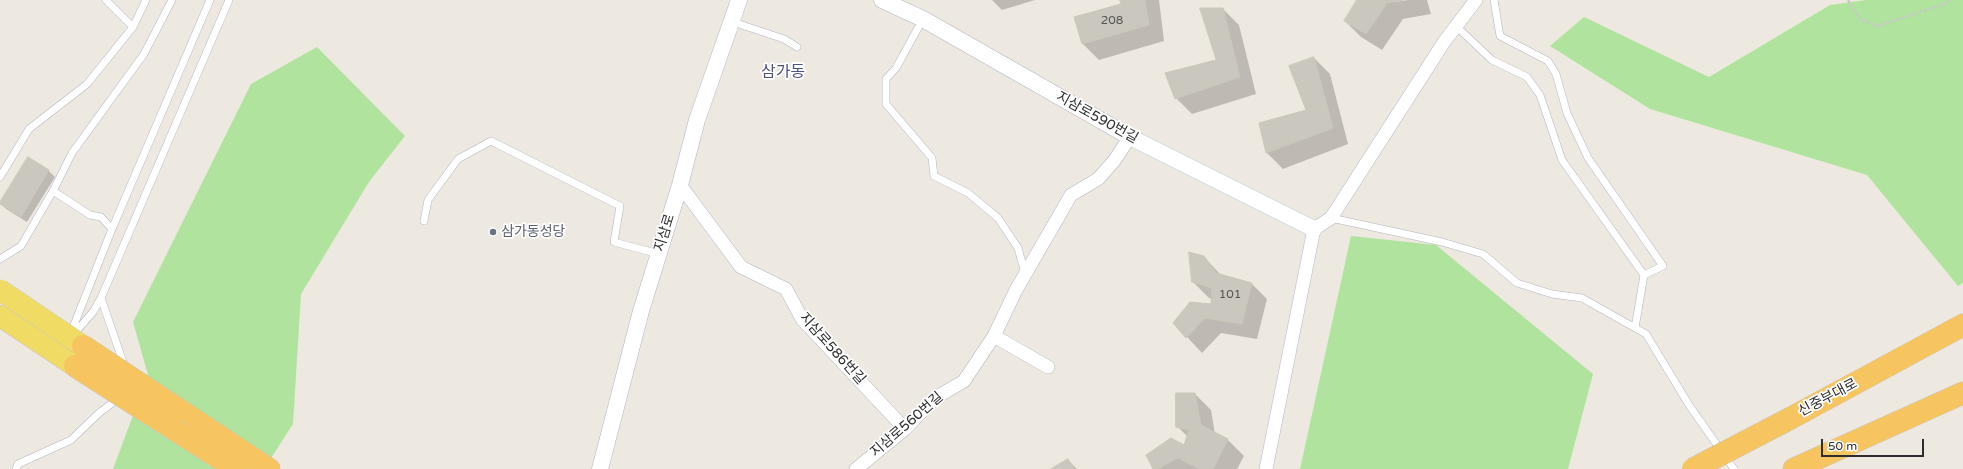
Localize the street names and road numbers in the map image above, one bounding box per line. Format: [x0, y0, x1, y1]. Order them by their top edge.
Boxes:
street label: 지삼로590번길 [1053, 89, 1141, 147]
street label: 지삼로 [651, 212, 679, 254]
street label: 지삼로586번길 [795, 310, 869, 388]
street label: 신중부대로 [1796, 375, 1860, 421]
street label: 지삼로560번길 [867, 389, 947, 461]

